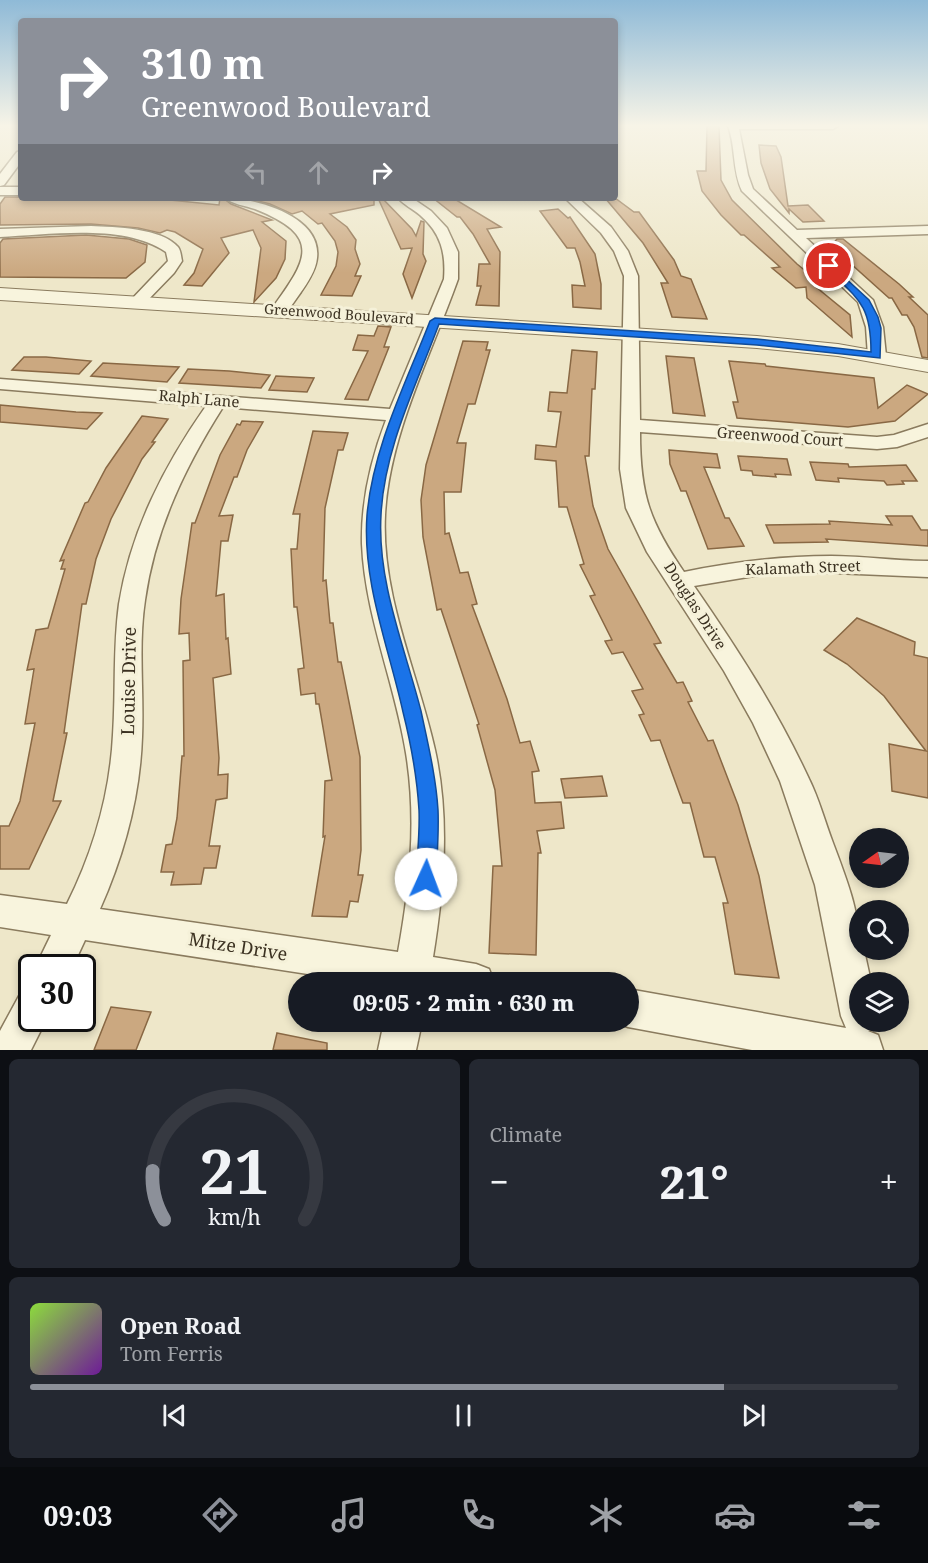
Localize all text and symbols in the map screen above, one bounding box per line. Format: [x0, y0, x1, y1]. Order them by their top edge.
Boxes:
text: 310 m [141, 34, 265, 91]
icon: right [42, 42, 120, 120]
text: Greenwood Boulevard [141, 88, 431, 125]
icon: left [239, 156, 272, 189]
icon: ahead [302, 156, 335, 189]
icon: right [365, 156, 398, 189]
pin [803, 240, 854, 291]
icon: arrive [812, 249, 845, 282]
street label: Greenwood Boulevard [263, 299, 415, 328]
street label: Ralph Lane [158, 385, 240, 411]
street label: Greenwood Court [716, 422, 844, 450]
street label: Kalamath Street [745, 555, 861, 579]
street label: Douglas Drive [660, 558, 732, 653]
street label: Louise Drive [115, 626, 141, 735]
north arrow [849, 828, 909, 888]
map controls [849, 828, 909, 1032]
position arrow [394, 847, 458, 911]
button: search [849, 900, 909, 960]
street label: Mitze Drive [187, 926, 289, 966]
speed limit sign: 30 [18, 954, 96, 1032]
button: layers [849, 972, 909, 1032]
text: 09:05 · 2 min · 630 m [353, 987, 574, 1017]
text: Climate [490, 1121, 562, 1148]
text: 21 [199, 1127, 270, 1212]
text: 21° [660, 1151, 729, 1212]
text: − [490, 1159, 509, 1204]
text: + [880, 1159, 898, 1204]
text: km/h [208, 1203, 261, 1232]
text: Open Road [120, 1310, 241, 1340]
text: Tom Ferris [120, 1340, 223, 1367]
icon: previous [158, 1399, 191, 1432]
icon: pause [447, 1399, 480, 1432]
icon: next [737, 1399, 770, 1432]
icon: directions [199, 1494, 241, 1536]
icon: music [328, 1494, 370, 1536]
icon: phone [457, 1494, 499, 1536]
icon: climate [585, 1494, 627, 1536]
icon: car [714, 1494, 756, 1536]
icon: filters [843, 1494, 885, 1536]
text: 09:03 [43, 1497, 113, 1534]

